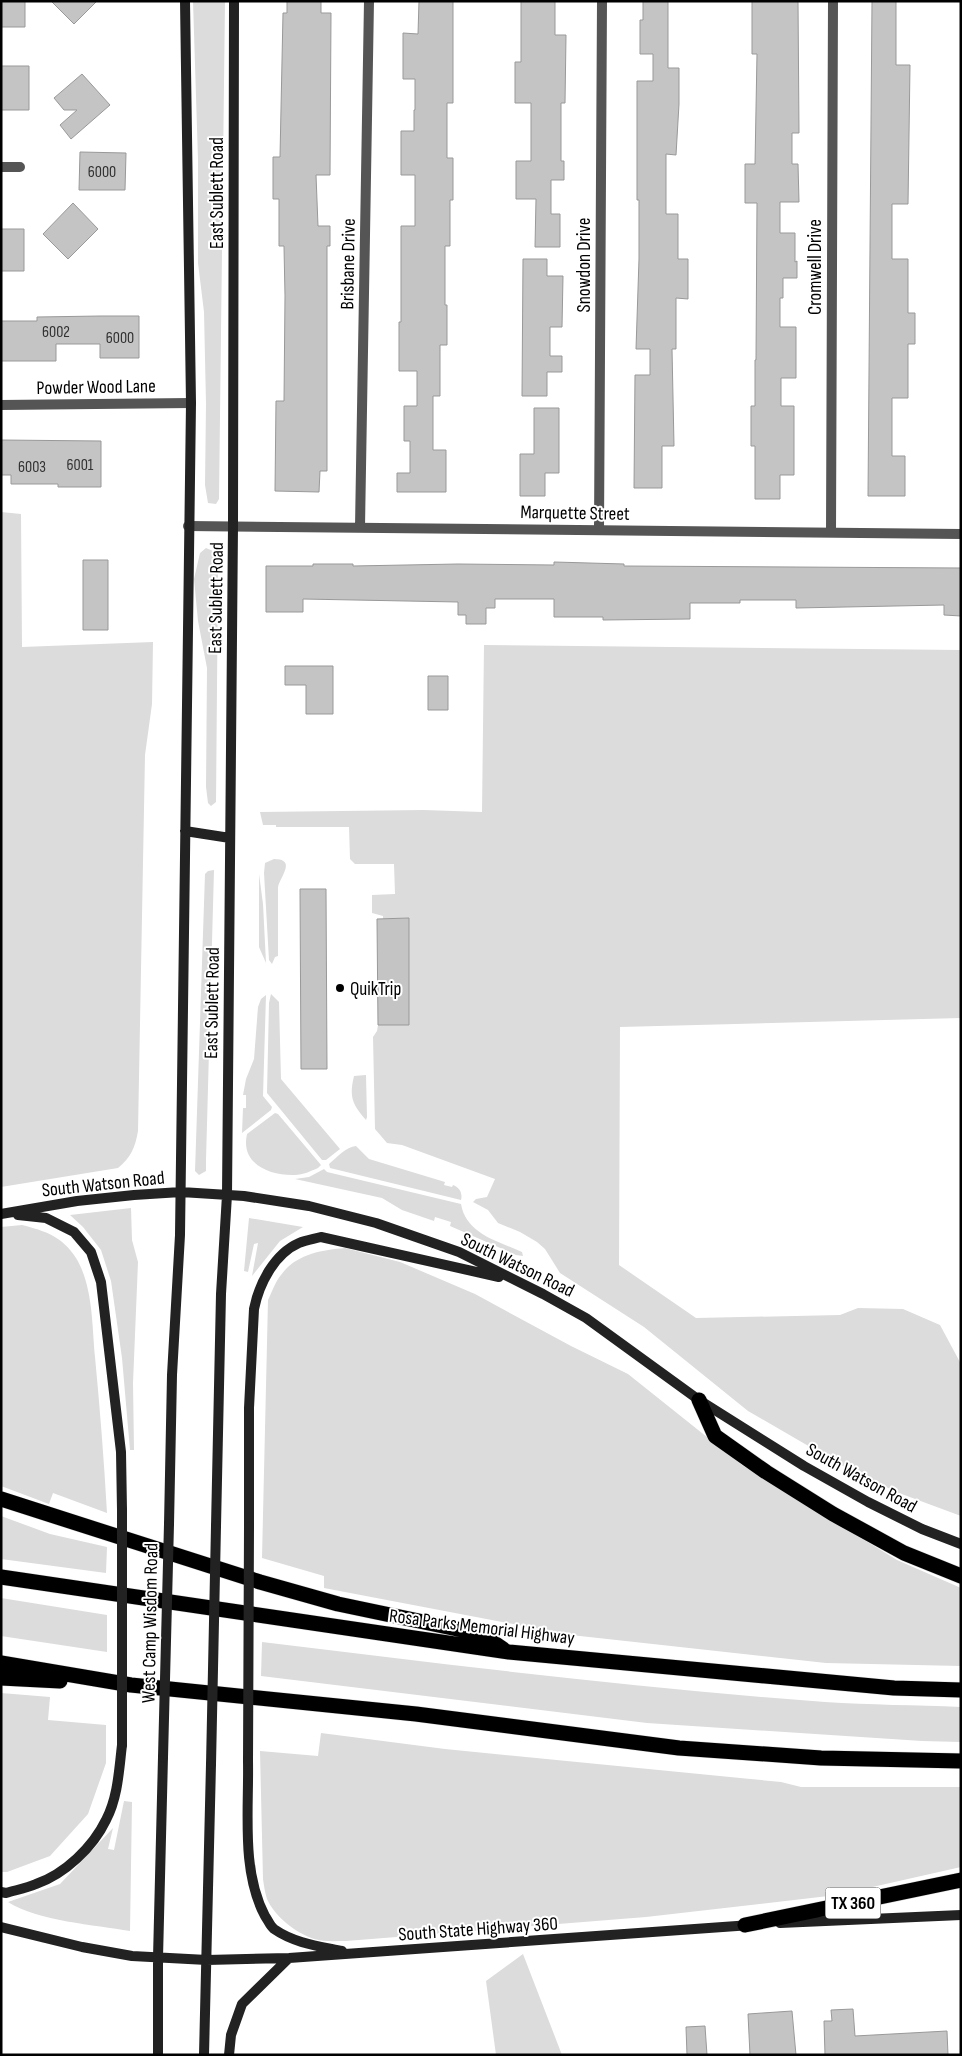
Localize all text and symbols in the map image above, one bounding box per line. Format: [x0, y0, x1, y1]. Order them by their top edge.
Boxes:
street label: East Sublett Road [206, 137, 229, 249]
house number: 6000 [88, 163, 116, 182]
street label: Brisbane Drive [336, 218, 361, 310]
street label: Snowdon Drive [573, 218, 596, 312]
street label: Cromwell Drive [804, 219, 827, 315]
house number: 6002 [42, 323, 70, 342]
house number: 6000 [106, 329, 134, 348]
street label: Powder Wood Lane [36, 375, 156, 400]
house number: 6001 [67, 456, 94, 475]
house number: 6003 [18, 458, 46, 477]
street label: Marquette Street [520, 501, 630, 526]
street label: East Sublett Road [204, 542, 229, 654]
street label: East Sublett Road [200, 947, 225, 1059]
place label: QuikTrip [350, 978, 401, 1001]
marker: QuikTrip [334, 982, 346, 994]
street label: South Watson Road [41, 1167, 166, 1202]
street label: South Watson Road [457, 1228, 578, 1303]
street label: South Watson Road [802, 1438, 921, 1518]
street label: West Camp Wisdom Road [138, 1543, 163, 1703]
street label: Rosa Parks Memorial Highway [388, 1605, 576, 1650]
road number: TX 360 [826, 1888, 880, 1919]
street label: South State Highway 360 [398, 1912, 559, 1947]

